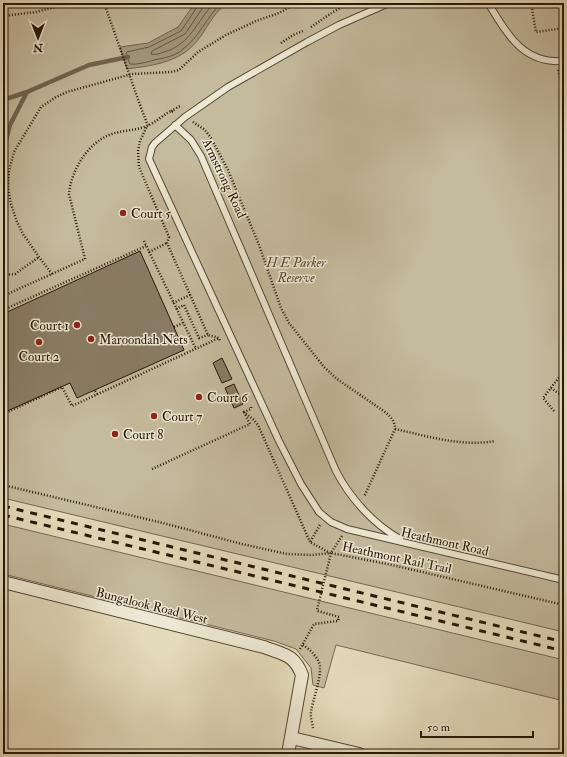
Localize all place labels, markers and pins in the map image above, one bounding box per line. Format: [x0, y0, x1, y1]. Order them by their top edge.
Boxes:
place label: Court 5 [131, 206, 171, 222]
marker: Court 5 [118, 208, 128, 218]
place label: Court 1 [30, 318, 69, 334]
marker: Court 1 [72, 320, 82, 330]
place label: Maroondah Nets [99, 332, 188, 348]
marker: Maroondah Nets [86, 334, 96, 344]
marker: Court 2 [34, 337, 44, 347]
place label: Court 2 [19, 349, 60, 365]
place label: Court 6 [207, 390, 249, 406]
marker: Court 6 [194, 392, 204, 402]
place label: Court 7 [162, 409, 202, 425]
marker: Court 7 [149, 411, 159, 421]
place label: Court 8 [123, 427, 163, 443]
marker: Court 8 [110, 429, 120, 439]

